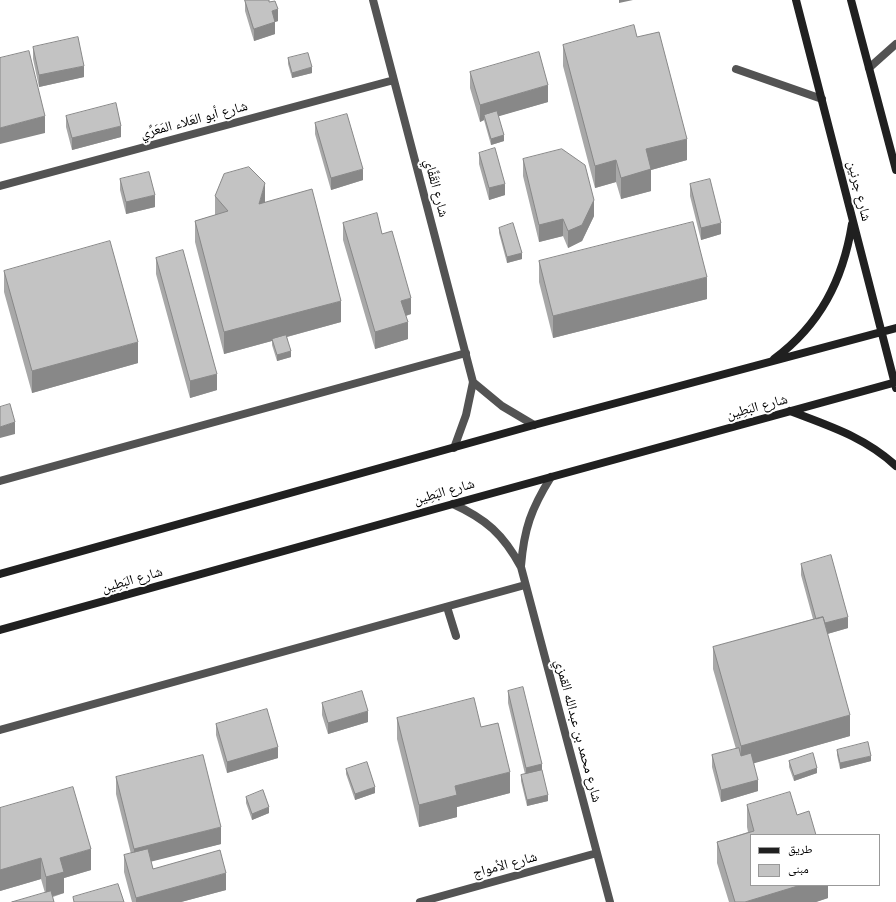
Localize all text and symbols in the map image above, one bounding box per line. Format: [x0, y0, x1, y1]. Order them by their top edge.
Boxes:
street label: شارع أبو العَلاء المَعَرِّي [138, 98, 250, 142]
street label: شارع القَفَّاي [420, 157, 452, 219]
street label: شارع جرنين [843, 159, 875, 223]
street label: شارع البَطِين [725, 391, 789, 423]
street label: شارع البَطِين [412, 475, 476, 509]
street label: شارع البَطِين [100, 563, 164, 597]
street label: شارع محمد بن عبدالله القمزي [551, 658, 605, 804]
legend [750, 834, 880, 886]
text: طريق [788, 841, 813, 856]
street label: شارع الأمواج [471, 848, 539, 882]
text: مبنى [788, 861, 809, 876]

